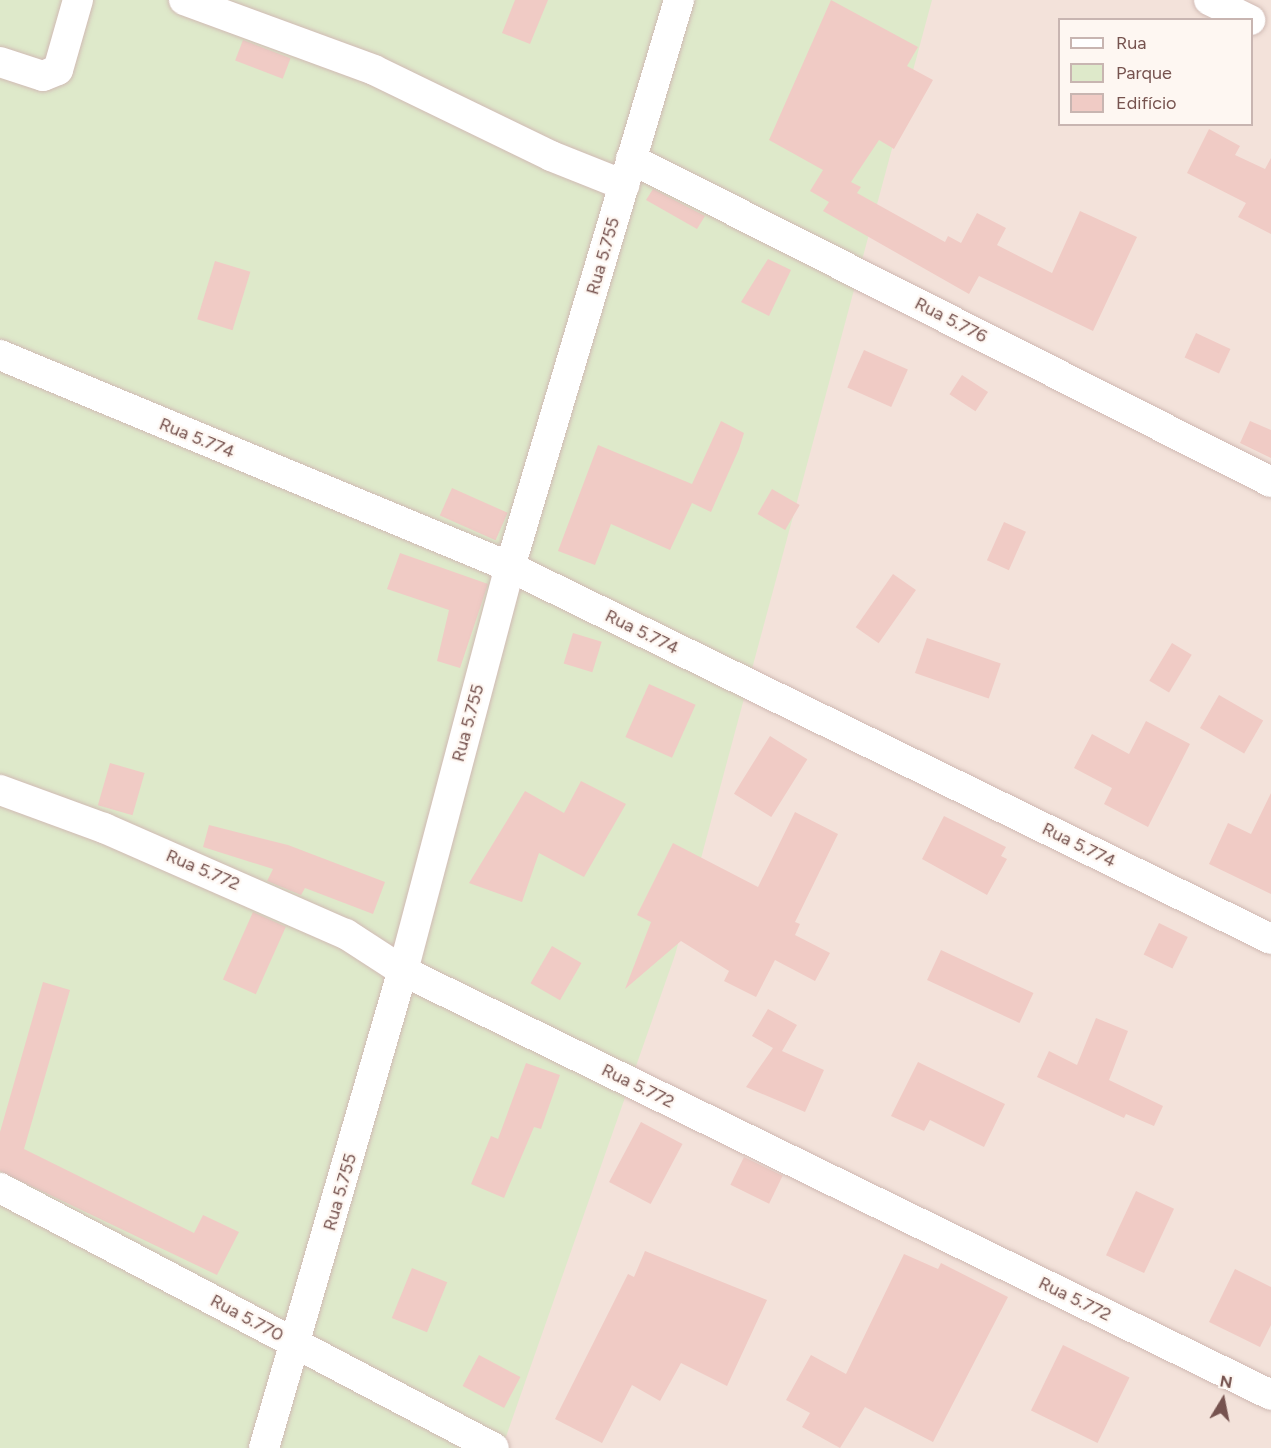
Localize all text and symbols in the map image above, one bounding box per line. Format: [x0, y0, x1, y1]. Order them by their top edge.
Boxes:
legend [1058, 18, 1253, 126]
text: Rua [1116, 32, 1147, 54]
text: Parque [1116, 62, 1172, 84]
text: Edifício [1116, 92, 1177, 114]
street label: Rua 5.755 [582, 215, 624, 297]
street label: Rua 5.776 [911, 293, 991, 347]
street label: Rua 5.774 [156, 413, 238, 463]
street label: Rua 5.774 [602, 605, 682, 659]
street label: Rua 5.755 [447, 682, 489, 764]
street label: Rua 5.774 [1039, 818, 1119, 872]
street label: Rua 5.772 [163, 845, 243, 895]
street label: Rua 5.772 [598, 1059, 678, 1113]
street label: Rua 5.755 [319, 1151, 361, 1233]
street label: Rua 5.772 [1035, 1272, 1115, 1326]
street label: Rua 5.770 [207, 1290, 287, 1346]
north arrow [1193, 1370, 1253, 1430]
text: N [1218, 1371, 1234, 1392]

